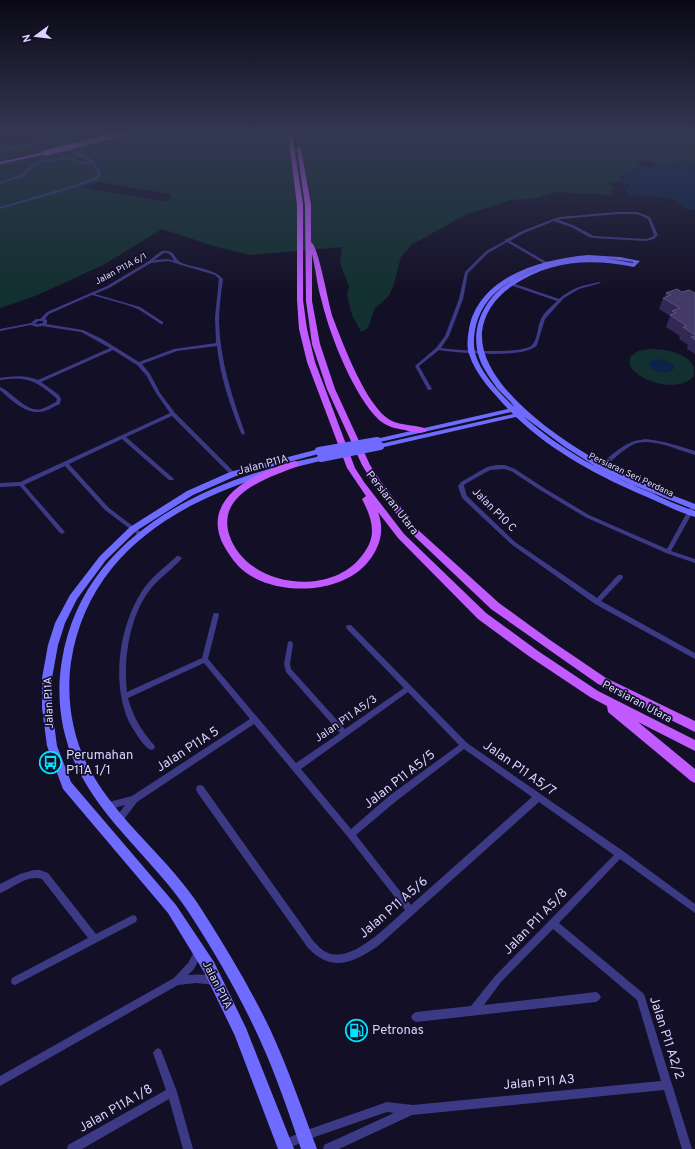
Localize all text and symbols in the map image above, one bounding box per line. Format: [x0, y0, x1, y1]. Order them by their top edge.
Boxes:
north arrow [16, 16, 56, 56]
text: N [20, 33, 35, 44]
street label: Jalan P11A 6/1 [93, 251, 149, 287]
street label: Persiaran Seri Perdana [587, 450, 675, 500]
street label: Jalan P11A [236, 452, 290, 478]
street label: Persiaran Utara [363, 468, 421, 538]
street label: Jalan P10 C [469, 485, 519, 535]
street label: Jalan P11A [41, 677, 57, 729]
street label: Persiaran Utara [600, 678, 675, 726]
street label: Jalan P11 A5/3 [312, 692, 380, 746]
street label: Jalan P11A 5 [154, 724, 222, 776]
street label: Jalan P11 A5/7 [479, 738, 559, 800]
street label: Jalan P11 A5/5 [361, 747, 439, 813]
place label: Perumahan P11A 1/1 [66, 748, 133, 779]
bus stop icon: Perumahan P11A 1/1 [37, 750, 63, 776]
street label: Jalan P11 A5/6 [356, 874, 432, 942]
street label: Jalan P11 A5/8 [500, 885, 572, 959]
street label: Jalan P11A [199, 959, 235, 1011]
street label: Jalan P11 A2/2 [645, 995, 687, 1082]
fuel station icon: Petronas [343, 1018, 369, 1044]
place label: Petronas [372, 1023, 424, 1039]
street label: Jalan P11 A3 [503, 1072, 575, 1094]
street label: Jalan P11A 1/8 [76, 1081, 156, 1137]

